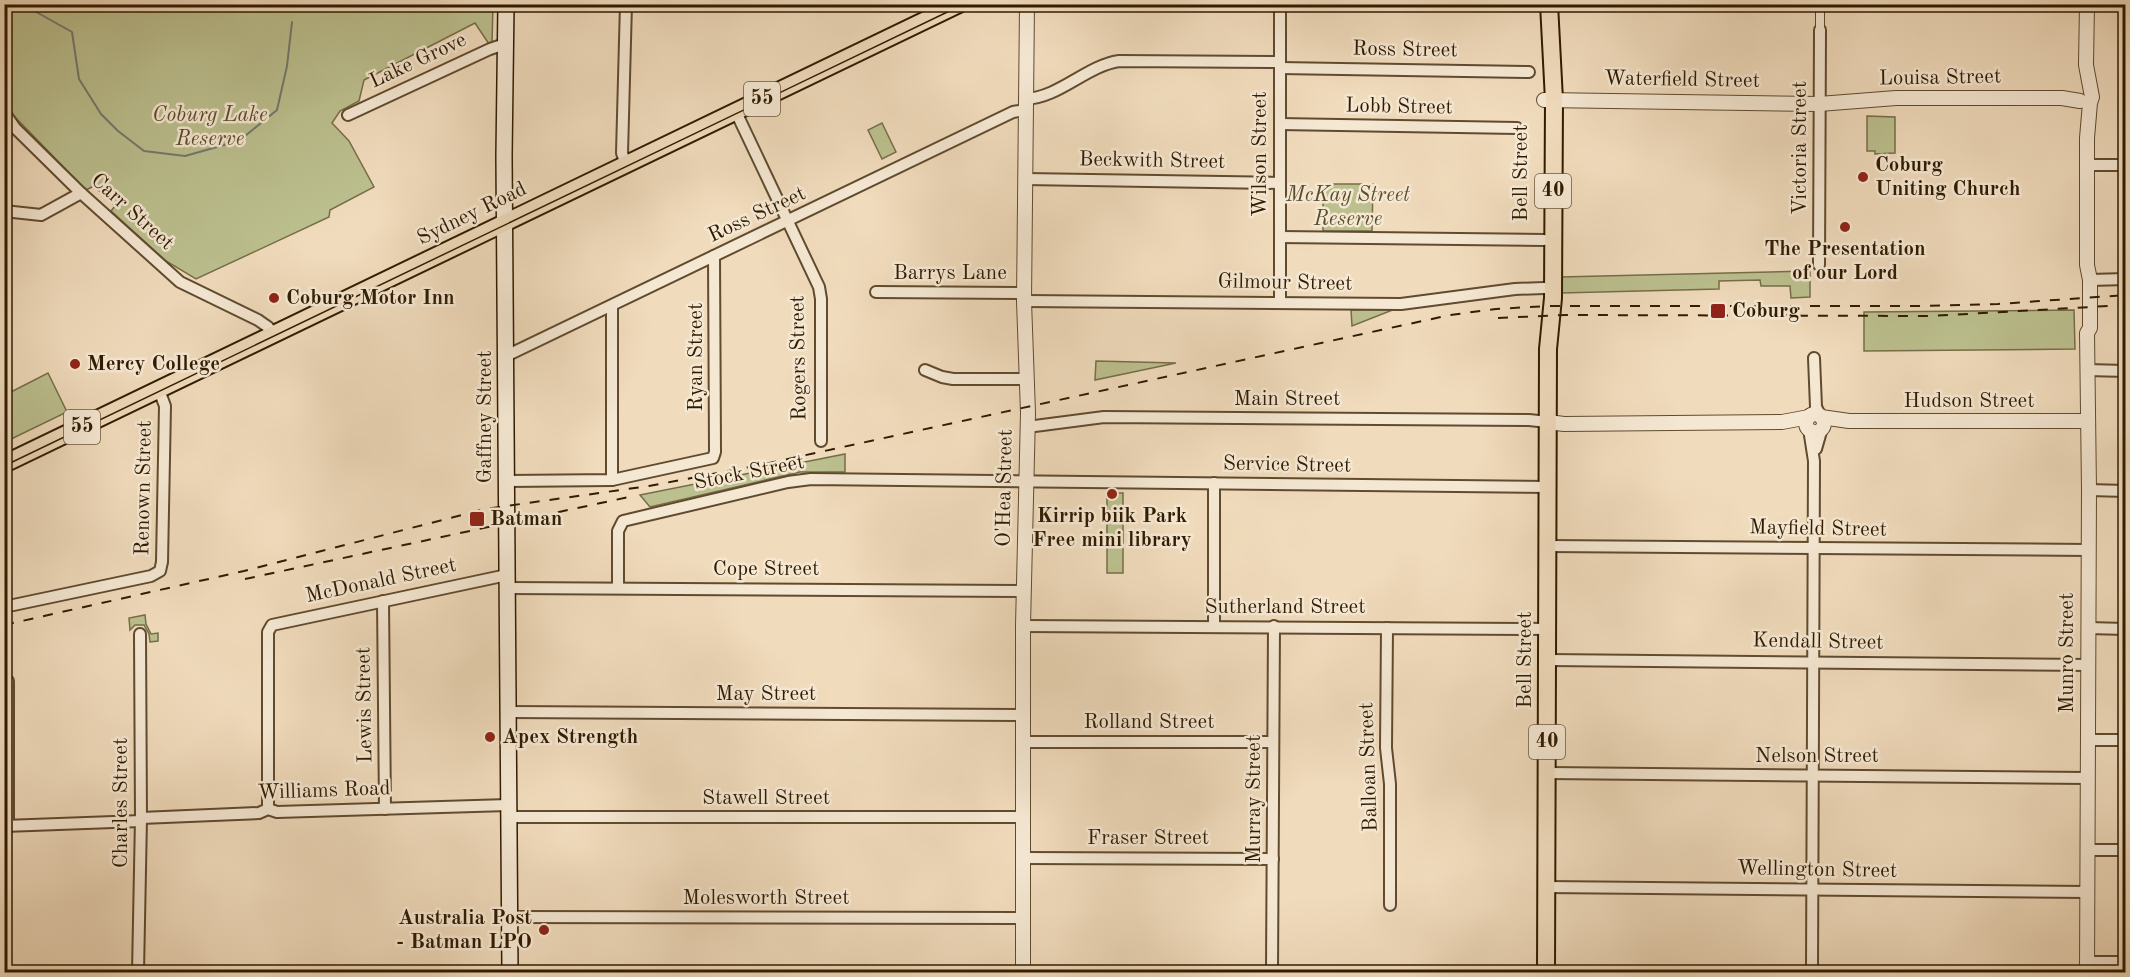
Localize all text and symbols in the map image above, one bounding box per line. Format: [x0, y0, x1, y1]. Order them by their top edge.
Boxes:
street label: Lake Grove [366, 30, 470, 92]
street label: Ross Street [1352, 39, 1458, 61]
street label: Louisa Street [1879, 66, 2001, 90]
street label: Waterfield Street [1604, 68, 1760, 92]
street label: Victoria Street [1790, 81, 1811, 215]
road number: 55 [744, 82, 780, 116]
street label: Wilson Street [1250, 91, 1271, 217]
street label: Lobb Street [1345, 96, 1453, 118]
park label: Coburg Lake Reserve [152, 105, 268, 150]
street label: Bell Street [1511, 124, 1532, 222]
street label: Beckwith Street [1079, 149, 1225, 173]
place label: Coburg Uniting Church [1875, 155, 2021, 200]
street label: Carr Street [87, 170, 177, 254]
marker: Coburg Uniting Church [1856, 170, 1870, 184]
road number: 40 [1535, 174, 1571, 208]
street label: Sydney Road [414, 178, 530, 249]
street label: Ross Street [705, 183, 809, 247]
park label: McKay Street Reserve [1285, 185, 1410, 230]
marker: The Presentation of our Lord [1838, 220, 1852, 234]
place label: The Presentation of our Lord [1764, 239, 1926, 284]
street label: Barrys Lane [893, 263, 1007, 284]
street label: Gilmour Street [1217, 271, 1353, 295]
place label: Coburg Motor Inn [286, 288, 455, 309]
marker: Coburg Motor Inn [267, 291, 281, 305]
street label: Rogers Street [787, 295, 811, 421]
place label: Coburg [1732, 301, 1800, 322]
marker: Coburg [1709, 302, 1727, 320]
street label: Ryan Street [686, 303, 707, 411]
street label: Gaffney Street [475, 350, 496, 484]
place label: Mercy College [87, 354, 220, 375]
marker: Mercy College [68, 357, 82, 371]
street label: Main Street [1234, 389, 1340, 410]
street label: Hudson Street [1903, 391, 2035, 412]
road number: 55 [64, 410, 100, 444]
street label: Renown Street [132, 420, 156, 556]
street label: O'Hea Street [993, 429, 1017, 547]
street label: Stock Street [692, 452, 806, 494]
street label: Service Street [1223, 453, 1351, 477]
marker: Kirrip biik Park Free mini library [1105, 487, 1119, 501]
place label: Kirrip biik Park Free mini library [1032, 506, 1192, 551]
place label: Batman [490, 509, 562, 530]
marker: Batman [468, 510, 486, 528]
street label: Mayfield Street [1749, 517, 1887, 541]
street label: McDonald Street [304, 555, 458, 607]
street label: Cope Street [713, 559, 819, 580]
street label: Munro Street [2057, 593, 2078, 713]
street label: Sutherland Street [1204, 597, 1366, 618]
street label: Bell Street [1515, 611, 1536, 709]
street label: Kendall Street [1752, 630, 1884, 654]
street label: Lewis Street [353, 647, 377, 763]
street label: May Street [716, 684, 816, 705]
street label: Balloan Street [1356, 702, 1382, 832]
street label: Rolland Street [1084, 712, 1215, 733]
road number: 40 [1529, 725, 1565, 759]
place label: Apex Strength [502, 727, 639, 748]
marker: Apex Strength [483, 730, 497, 744]
street label: Murray Street [1244, 735, 1265, 863]
street label: Charles Street [111, 738, 132, 868]
street label: Nelson Street [1755, 746, 1879, 767]
street label: Williams Road [257, 778, 391, 804]
street label: Stawell Street [702, 788, 830, 809]
street label: Fraser Street [1087, 828, 1209, 849]
street label: Wellington Street [1737, 858, 1897, 882]
street label: Molesworth Street [682, 888, 850, 909]
place label: Australia Post - Batman LPO [396, 908, 532, 953]
marker: Australia Post - Batman LPO [537, 923, 551, 937]

